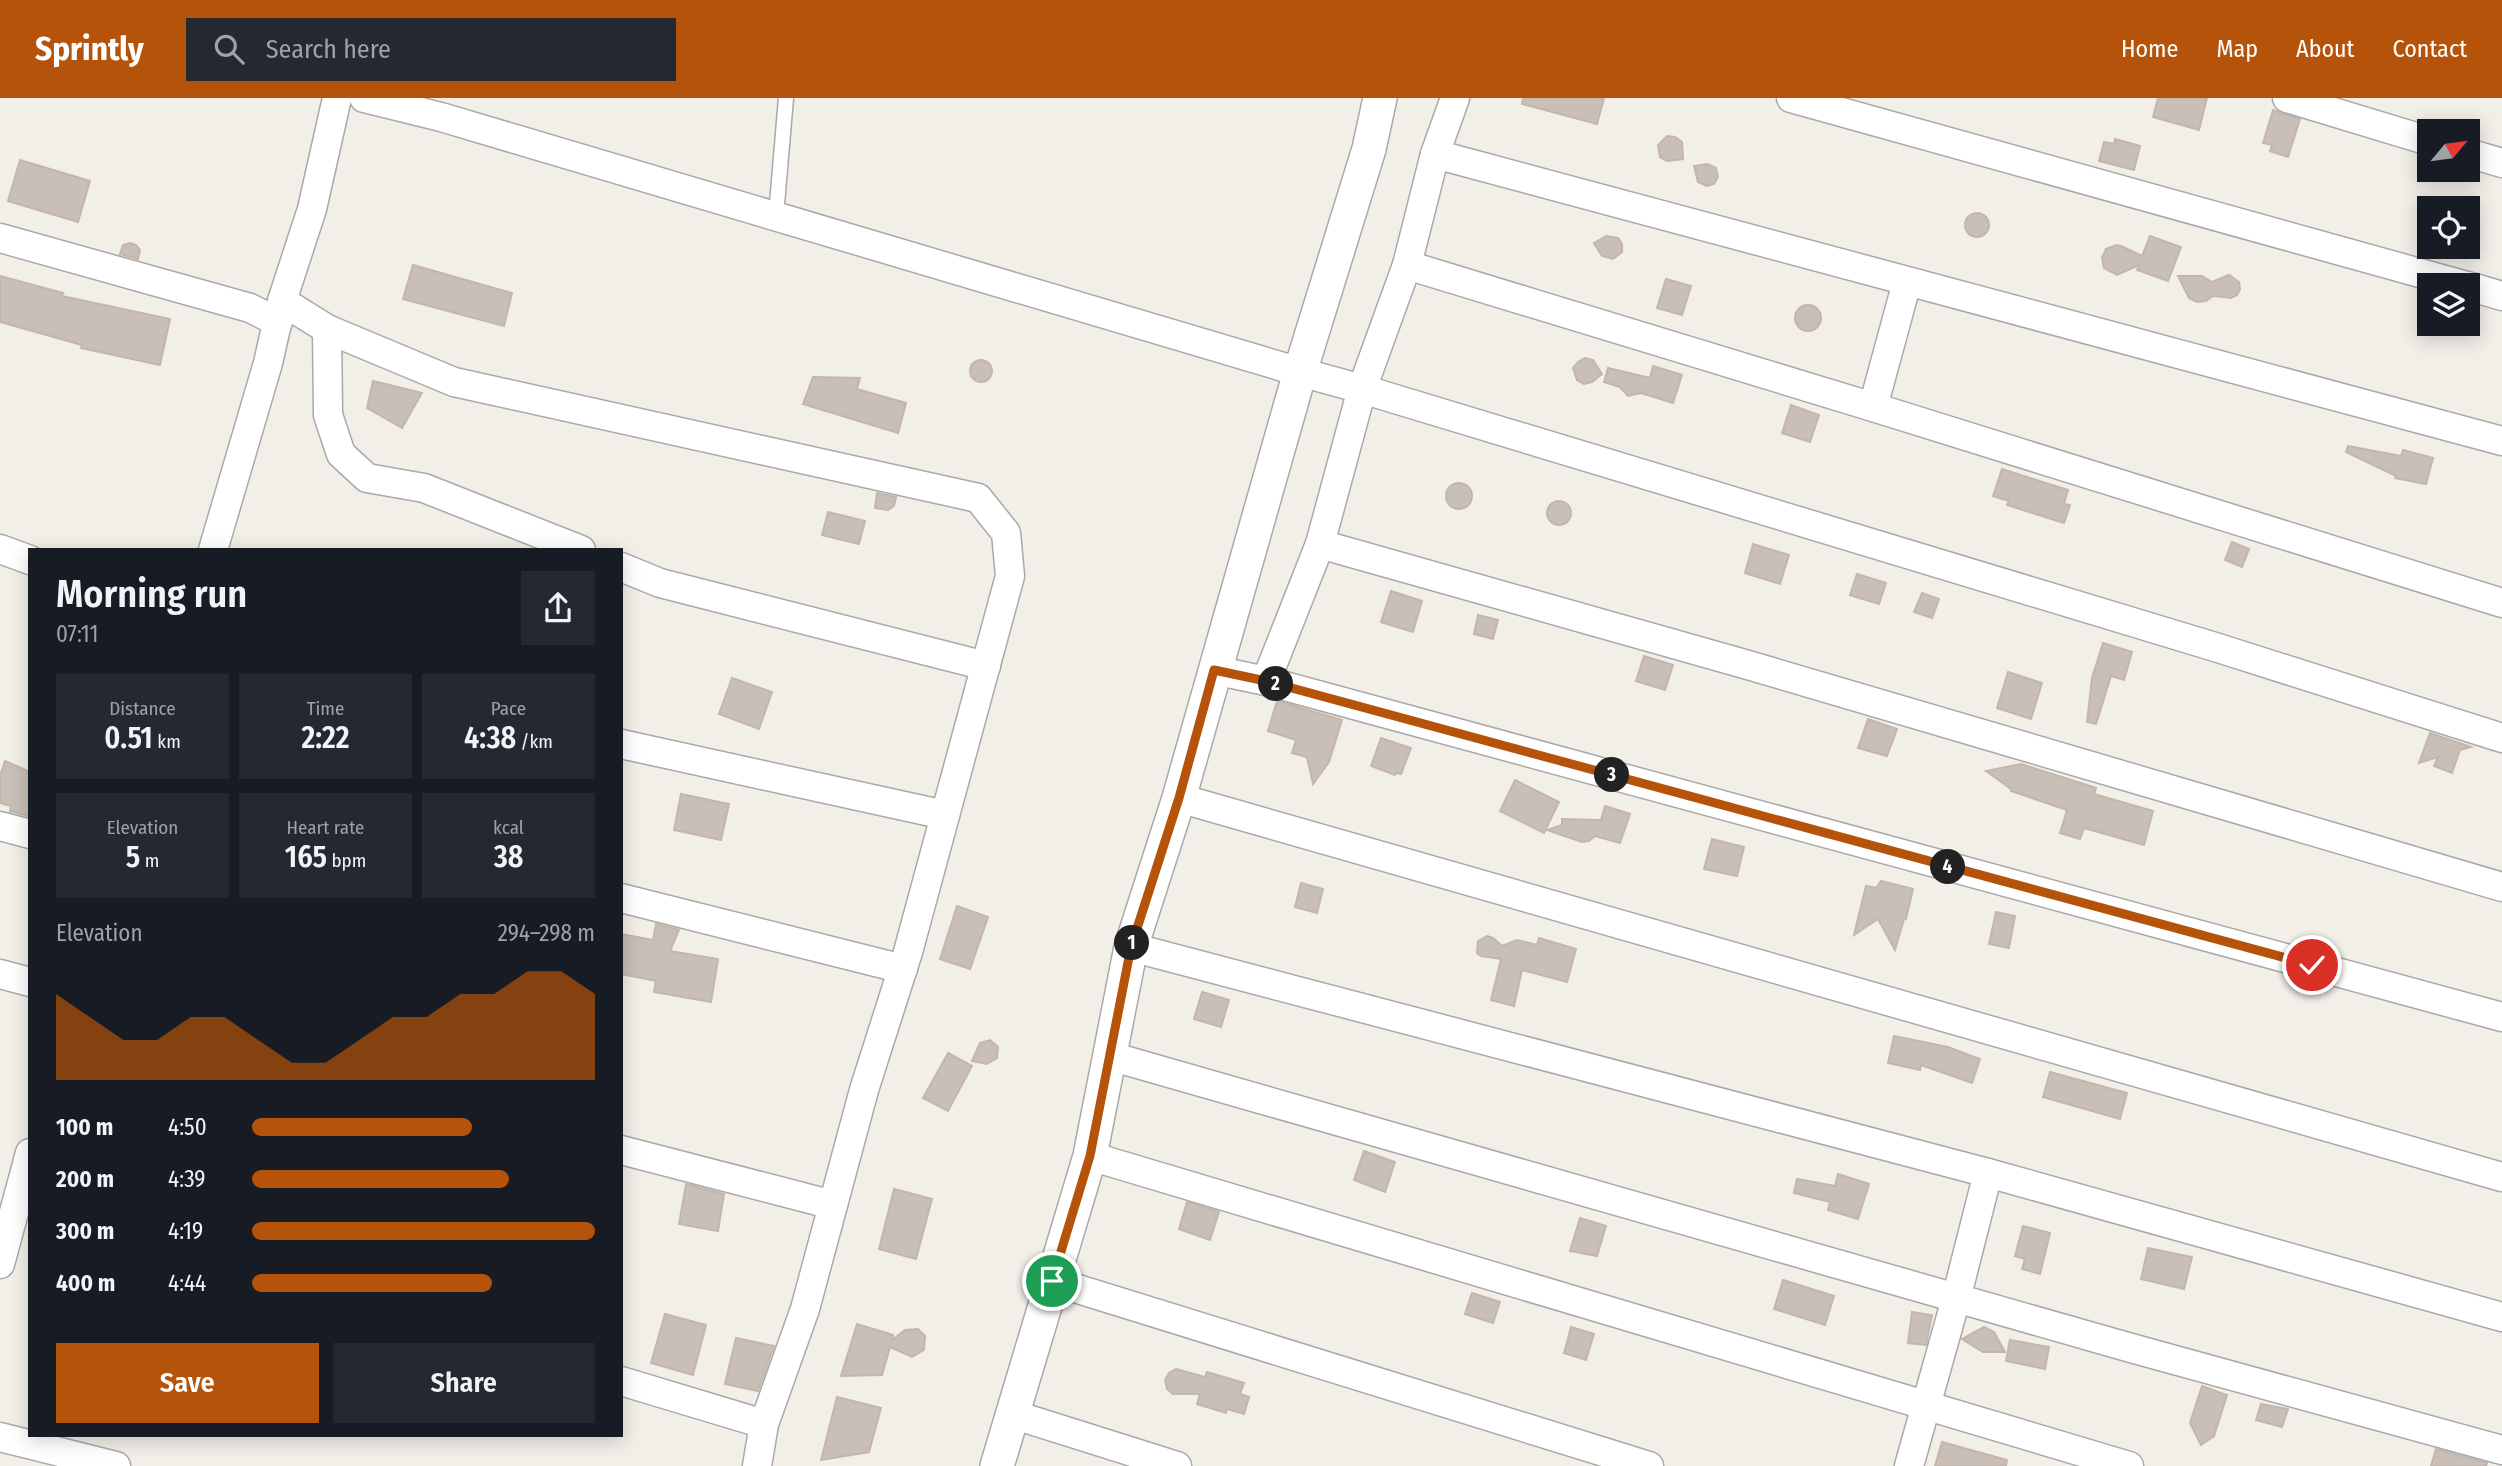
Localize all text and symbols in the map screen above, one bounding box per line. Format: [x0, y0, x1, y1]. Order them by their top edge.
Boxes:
search box [186, 18, 676, 81]
text: Sprintly [35, 29, 144, 69]
icon: search [210, 30, 248, 68]
text: Search here [266, 34, 391, 65]
text: Home [2121, 35, 2178, 63]
text: Map [2216, 35, 2258, 63]
text: About [2296, 35, 2354, 63]
text: Contact [2392, 35, 2467, 63]
north arrow [2417, 119, 2480, 182]
map controls [2417, 119, 2480, 336]
button: locate [2417, 196, 2480, 259]
button: layers [2417, 273, 2480, 336]
text: Morning run [56, 571, 247, 617]
button: share [521, 571, 595, 645]
text: 07:11 [56, 620, 98, 648]
pin: 2 [1258, 666, 1294, 702]
text: 2 [1271, 672, 1280, 695]
text: Distance [109, 697, 176, 720]
text: Time [307, 697, 344, 720]
text: Pace [491, 697, 526, 720]
text: 0.51 [104, 720, 153, 756]
text: 2:22 [301, 720, 350, 756]
text: 4:38 [464, 720, 516, 756]
text: km [153, 730, 181, 753]
text: /km [516, 730, 553, 753]
pin: 3 [1594, 758, 1630, 792]
text: 3 [1607, 763, 1616, 786]
text: Elevation [107, 816, 178, 839]
text: Heart rate [286, 816, 365, 839]
text: kcal [493, 816, 524, 839]
text: 5 [126, 839, 140, 875]
text: 165 [285, 839, 327, 875]
text: 38 [494, 839, 523, 875]
text: m [140, 849, 159, 872]
text: bpm [327, 849, 366, 872]
pin: 4 [1930, 850, 1966, 884]
text: 4 [1943, 855, 1952, 878]
text: Elevation [56, 919, 143, 947]
text: 294–298 m [498, 919, 595, 947]
pin: 1 [1114, 926, 1150, 960]
text: 1 [1127, 931, 1136, 954]
pin [2282, 935, 2342, 995]
icon: check [2293, 946, 2331, 984]
text: 100 m [56, 1113, 113, 1141]
text: 4:50 [168, 1113, 207, 1141]
text: 200 m [56, 1165, 114, 1193]
text: 4:39 [168, 1165, 206, 1193]
text: 300 m [56, 1217, 114, 1245]
text: 4:19 [168, 1217, 203, 1245]
pin [1022, 1251, 1082, 1311]
icon: arrive [1033, 1262, 1071, 1300]
text: 400 m [56, 1269, 115, 1297]
text: 4:44 [168, 1269, 206, 1297]
button: Save [56, 1343, 319, 1423]
button: Share [333, 1343, 595, 1423]

